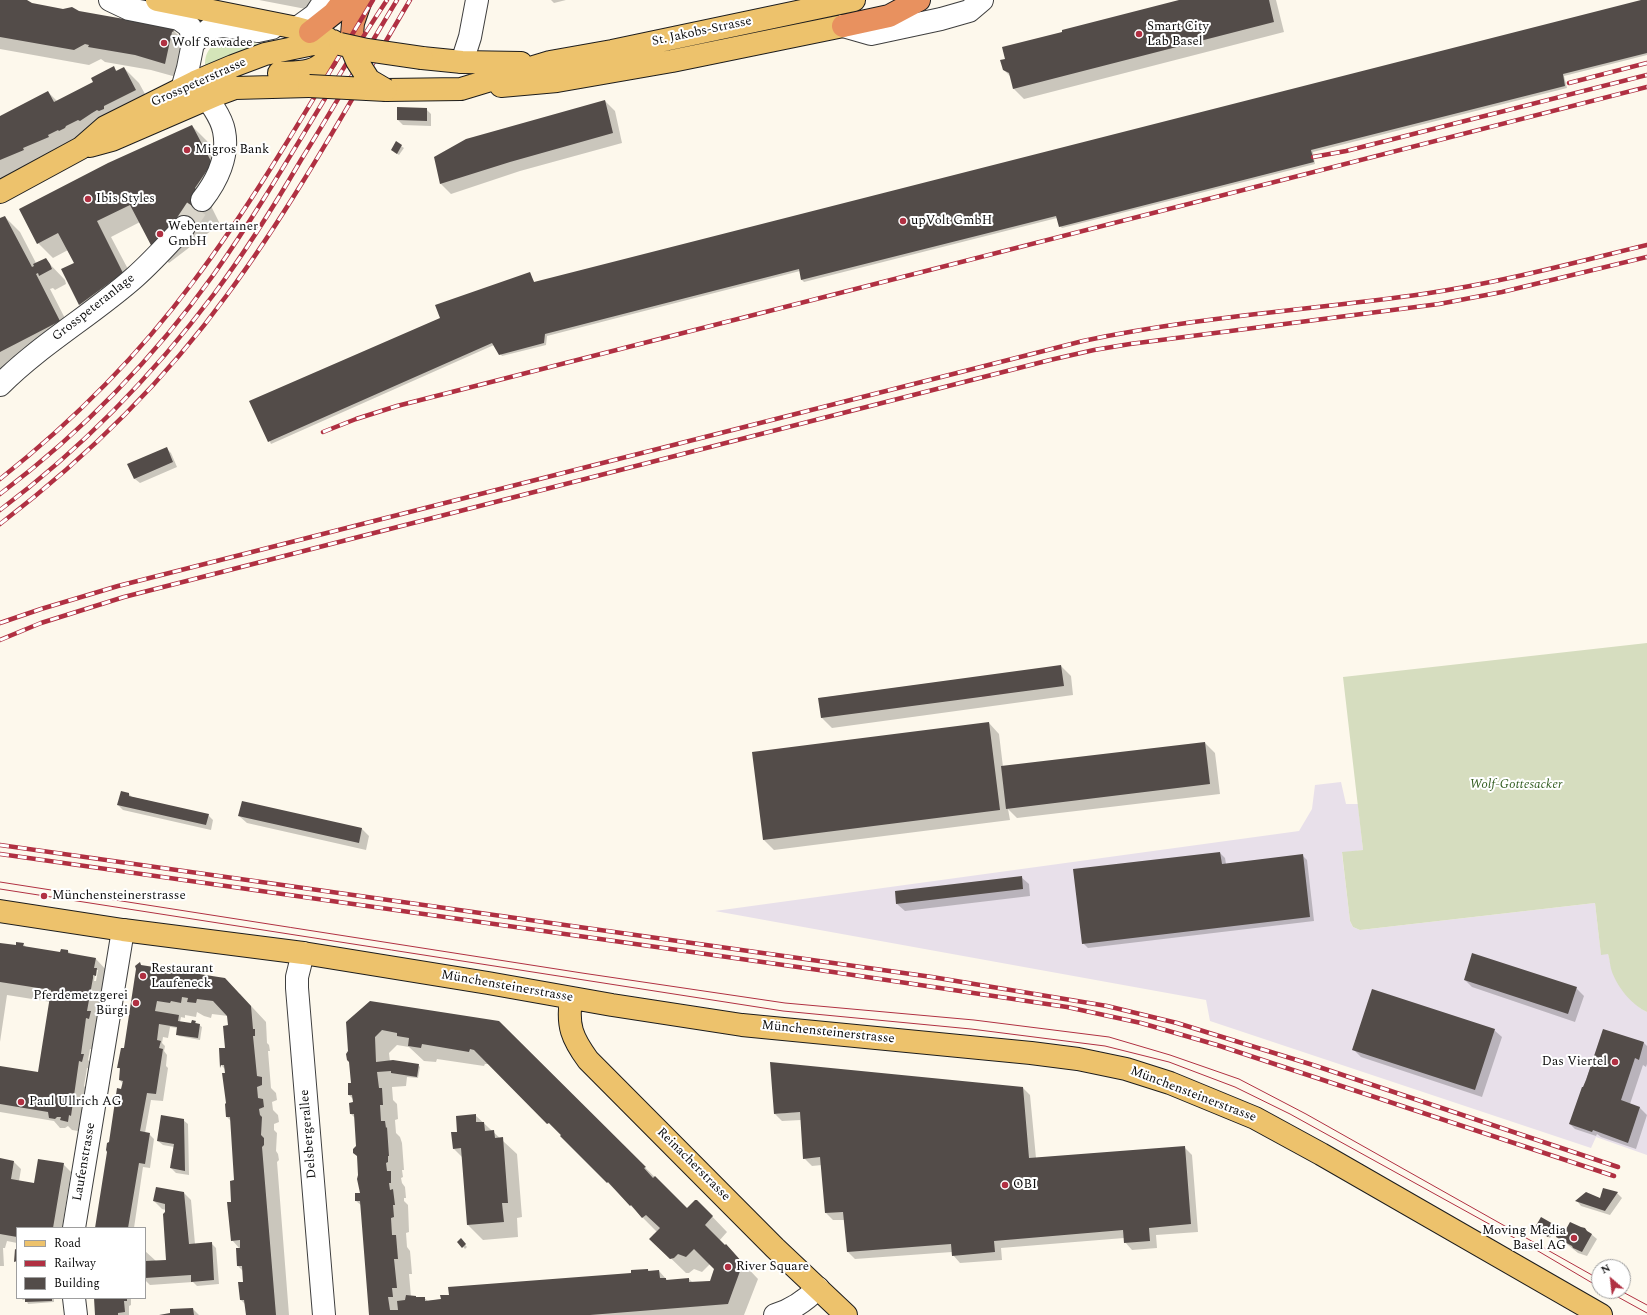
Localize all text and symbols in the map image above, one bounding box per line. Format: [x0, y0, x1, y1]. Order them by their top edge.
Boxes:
street label: St. Jakobs-Strasse [651, 14, 753, 50]
place label: Smart City Lab Basel [1147, 19, 1209, 50]
marker: Smart City Lab Basel [1134, 29, 1144, 39]
place label: Wolf Sawadee [172, 35, 253, 51]
marker: Wolf Sawadee [159, 38, 169, 48]
street label: Grosspeterstrasse [149, 55, 249, 111]
place label: Migros Bank [195, 142, 269, 158]
marker: Migros Bank [182, 145, 192, 155]
place label: Ibis Styles [96, 191, 155, 207]
marker: Ibis Styles [83, 194, 93, 204]
place label: upVolt GmbH [911, 213, 992, 229]
marker: upVolt GmbH [898, 216, 908, 226]
place label: Webentertainer GmbH [168, 219, 258, 250]
marker: Webentertainer GmbH [155, 229, 165, 239]
street label: Grosspeteranlage [50, 271, 138, 345]
park label: Wolf-Gottesacker [1470, 777, 1562, 793]
place label: Münchensteinerstrasse [52, 888, 186, 904]
marker: Münchensteinerstrasse [39, 891, 49, 901]
place label: Restaurant Laufeneck [151, 961, 213, 992]
street label: Münchensteinerstrasse [440, 968, 574, 1006]
marker: Restaurant Laufeneck [138, 971, 148, 981]
place label: Pferdemetzgerei Bürgi [33, 988, 128, 1019]
marker: Pferdemetzgerei Bürgi [131, 998, 141, 1008]
street label: Münchensteinerstrasse [761, 1018, 895, 1048]
place label: Das Viertel [1542, 1054, 1607, 1070]
marker: Das Viertel [1610, 1057, 1620, 1067]
street label: Münchensteinerstrasse [1128, 1064, 1258, 1126]
street label: Delsbergerallee [297, 1089, 321, 1179]
place label: Paul Ullrich AG [29, 1094, 121, 1110]
marker: Paul Ullrich AG [16, 1097, 26, 1107]
street label: Laufenstrasse [70, 1122, 100, 1202]
street label: Reinacherstrasse [653, 1125, 733, 1205]
place label: OBI [1013, 1177, 1037, 1193]
marker: OBI [1000, 1180, 1010, 1190]
place label: Moving Media Basel AG [1482, 1223, 1566, 1254]
legend [16, 1227, 146, 1299]
marker: Moving Media Basel AG [1569, 1233, 1579, 1243]
text: Road [54, 1234, 81, 1253]
text: Railway [54, 1254, 96, 1273]
place label: River Square [736, 1259, 809, 1275]
north arrow [1591, 1259, 1631, 1299]
text: N [1598, 1259, 1614, 1278]
marker: River Square [723, 1262, 733, 1272]
text: Building [54, 1274, 100, 1293]

